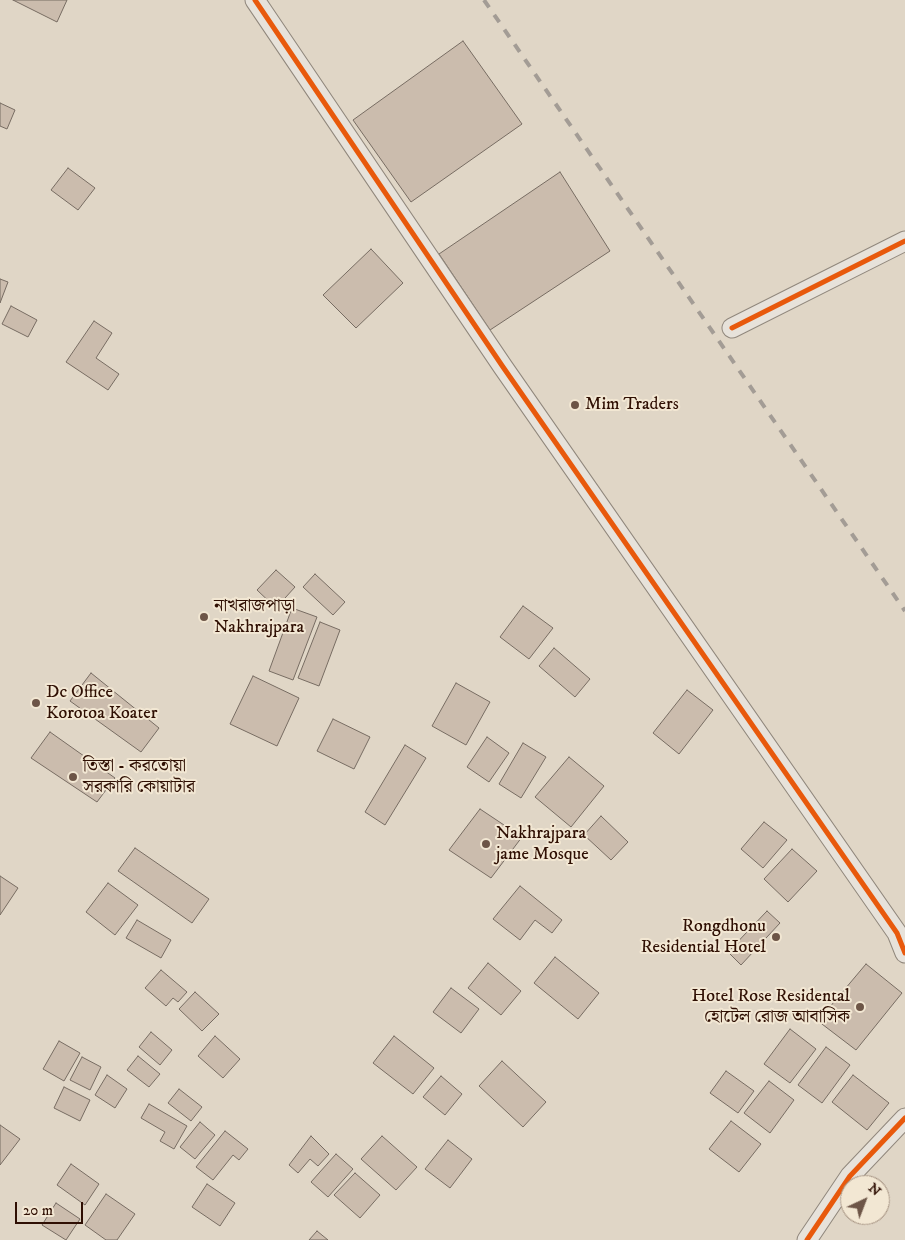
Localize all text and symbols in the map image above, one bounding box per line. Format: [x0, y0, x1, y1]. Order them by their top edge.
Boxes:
place label: Mim Traders [585, 394, 679, 416]
marker: Mim Traders [569, 399, 581, 411]
place label: নাখরাজপাড়া Nakhrajpara [214, 596, 304, 638]
marker: নাখরাজপাড়া Nakhrajpara [198, 611, 210, 623]
place label: Dc Office Korotoa Koater [46, 682, 157, 724]
marker: Dc Office Korotoa Koater [30, 697, 42, 709]
place label: তিস্তা - করতোয়া সরকারি কোয়াটার [83, 756, 195, 799]
marker: তিস্তা - করতোয়া সরকারি কোয়াটার [67, 771, 79, 783]
place label: Nakhrajpara jame Mosque [496, 823, 589, 866]
marker: Nakhrajpara jame Mosque [480, 838, 492, 850]
place label: Rongdhonu Residential Hotel [641, 916, 766, 959]
marker: Rongdhonu Residential Hotel [770, 931, 782, 943]
place label: Hotel Rose Residental হোটেল রোজ আবাসিক [691, 986, 850, 1028]
marker: Hotel Rose Residental হোটেল রোজ আবাসিক [854, 1001, 866, 1013]
north arrow [840, 1175, 890, 1225]
text: N [864, 1179, 885, 1200]
scale bar [18, 1192, 85, 1224]
text: 20 m [23, 1201, 53, 1220]

